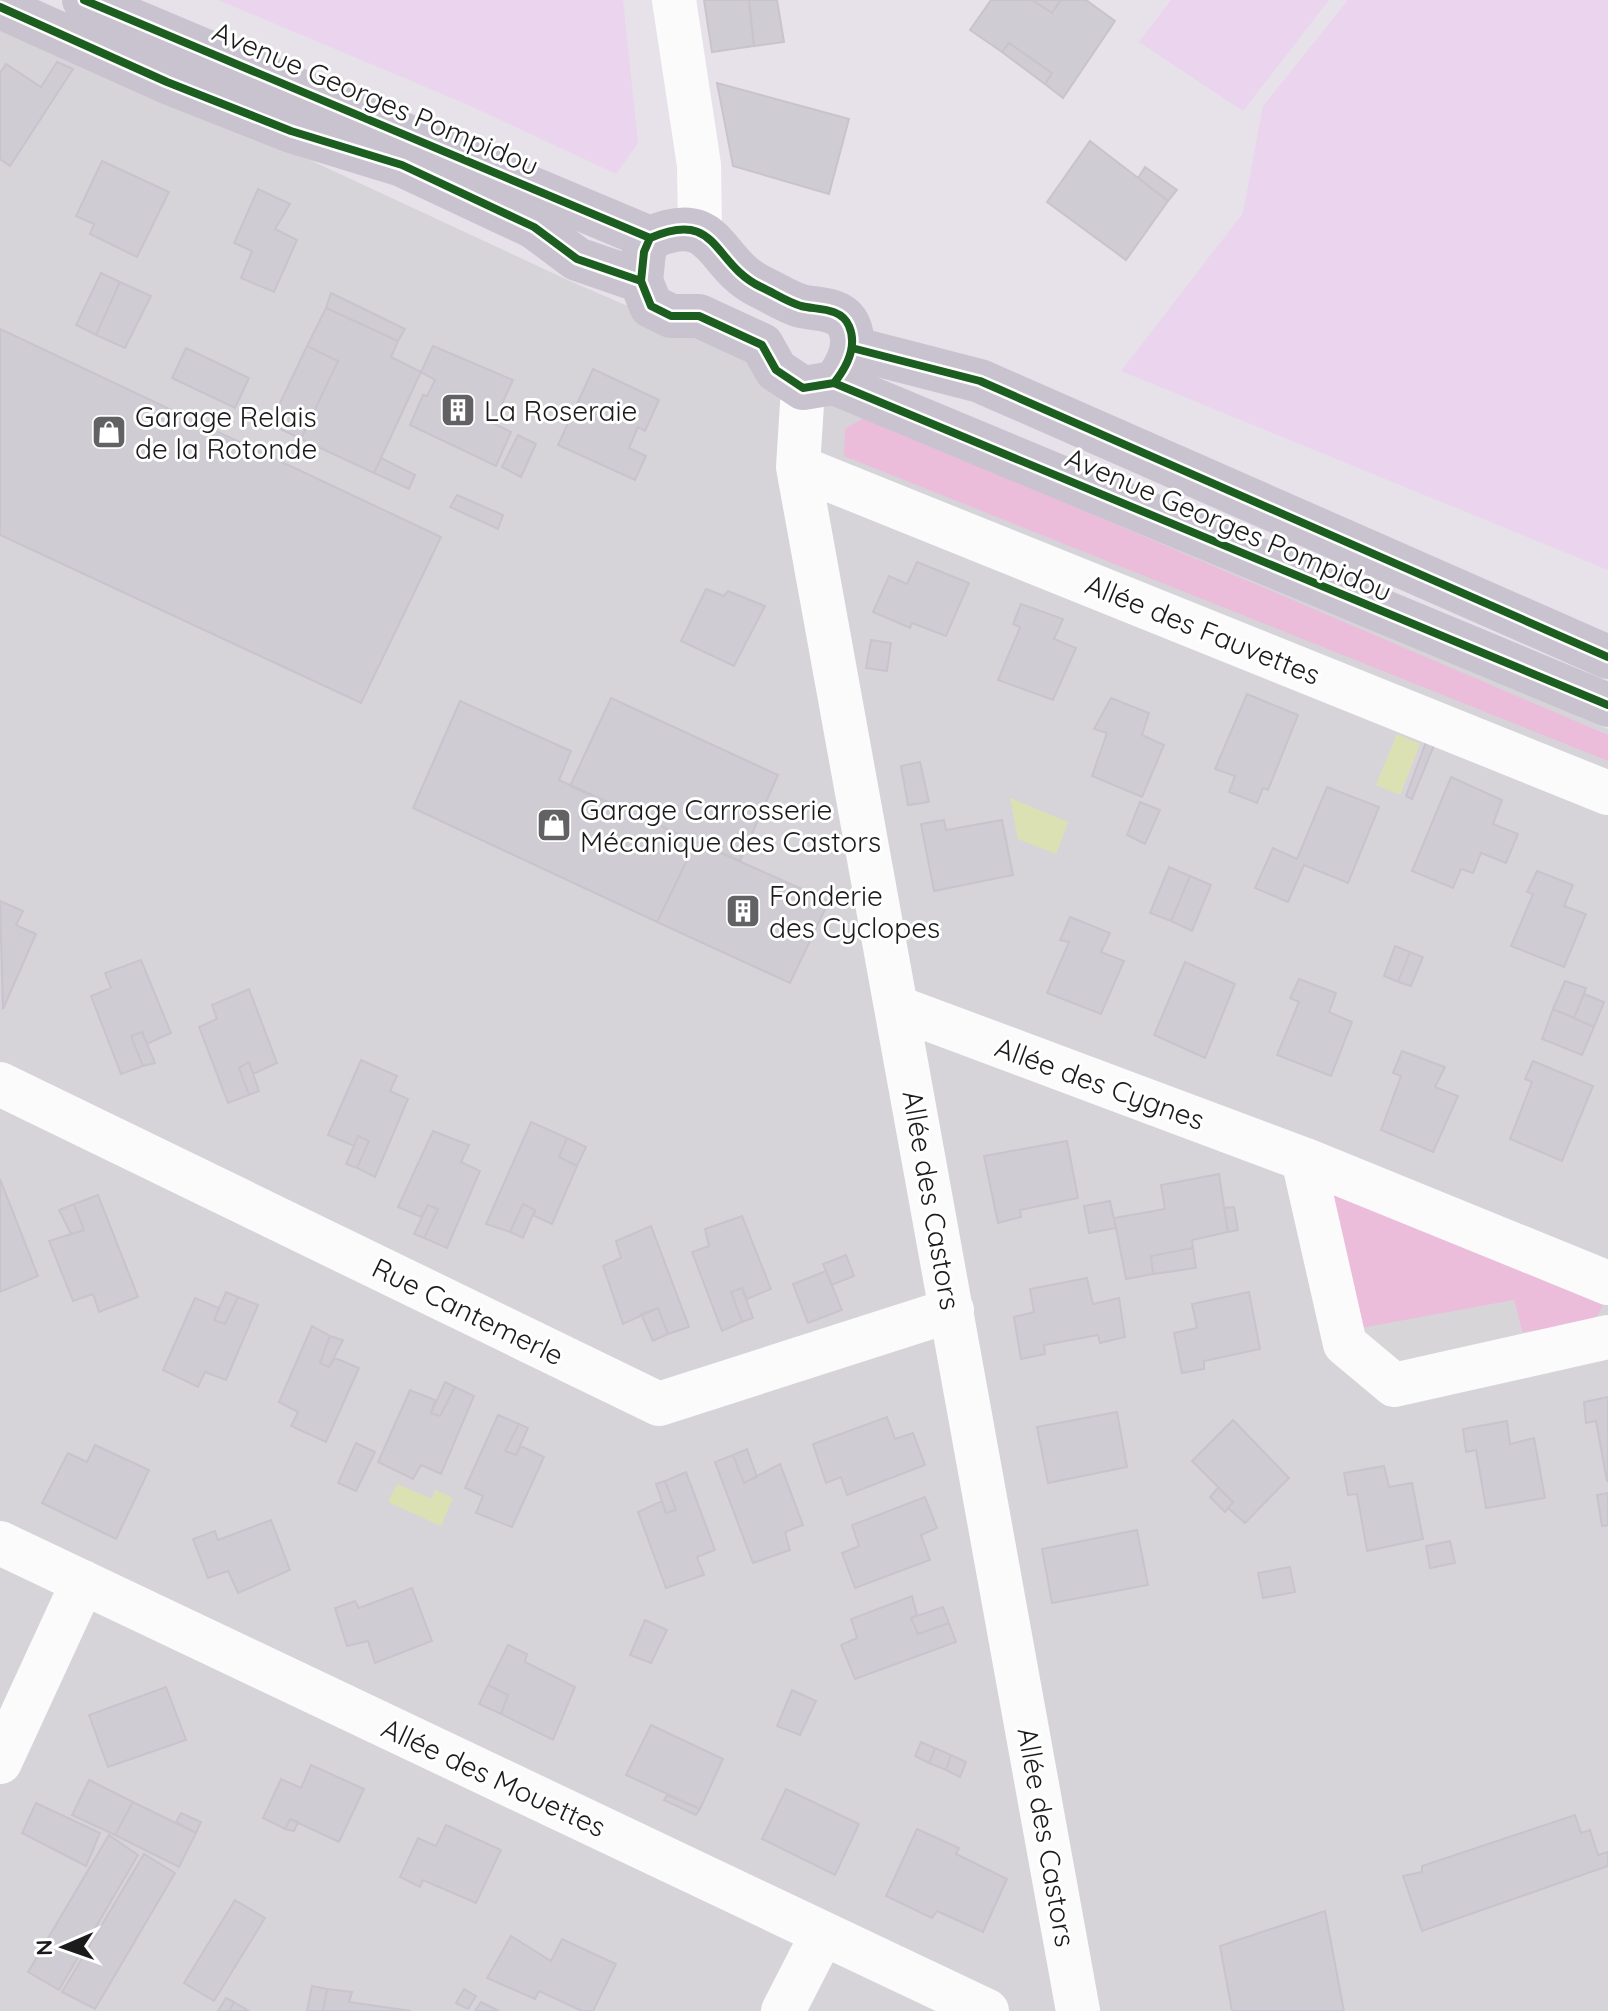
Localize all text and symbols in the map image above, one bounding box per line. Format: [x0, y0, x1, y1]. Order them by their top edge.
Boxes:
street label: Avenue Georges Pompidou [208, 13, 544, 183]
building icon: La Roseraie [439, 391, 477, 429]
place label: La Roseraie [484, 393, 637, 428]
place label: Garage Relais de la Rotonde [135, 399, 317, 466]
shop icon: Garage Relais de la Rotonde [90, 413, 128, 451]
street label: Avenue Georges Pompidou [1061, 439, 1397, 609]
street label: Allée des Fauvettes [1081, 566, 1325, 692]
place label: Garage Carrosserie Mécanique des Castors [580, 792, 881, 859]
shop icon: Garage Carrosserie Mécanique des Castors [535, 806, 573, 844]
place label: Fonderie des Cyclopes [769, 878, 940, 945]
building icon: Fonderie des Cyclopes [724, 892, 762, 930]
street label: Allée des Cygnes [991, 1029, 1209, 1137]
street label: Allée des Castors [895, 1088, 969, 1312]
street label: Rue Cantemerle [367, 1250, 569, 1372]
street label: Allée des Mouettes [376, 1710, 612, 1844]
street label: Allée des Castors [1010, 1725, 1084, 1949]
north arrow [24, 1907, 104, 1987]
text: N [30, 1939, 58, 1956]

